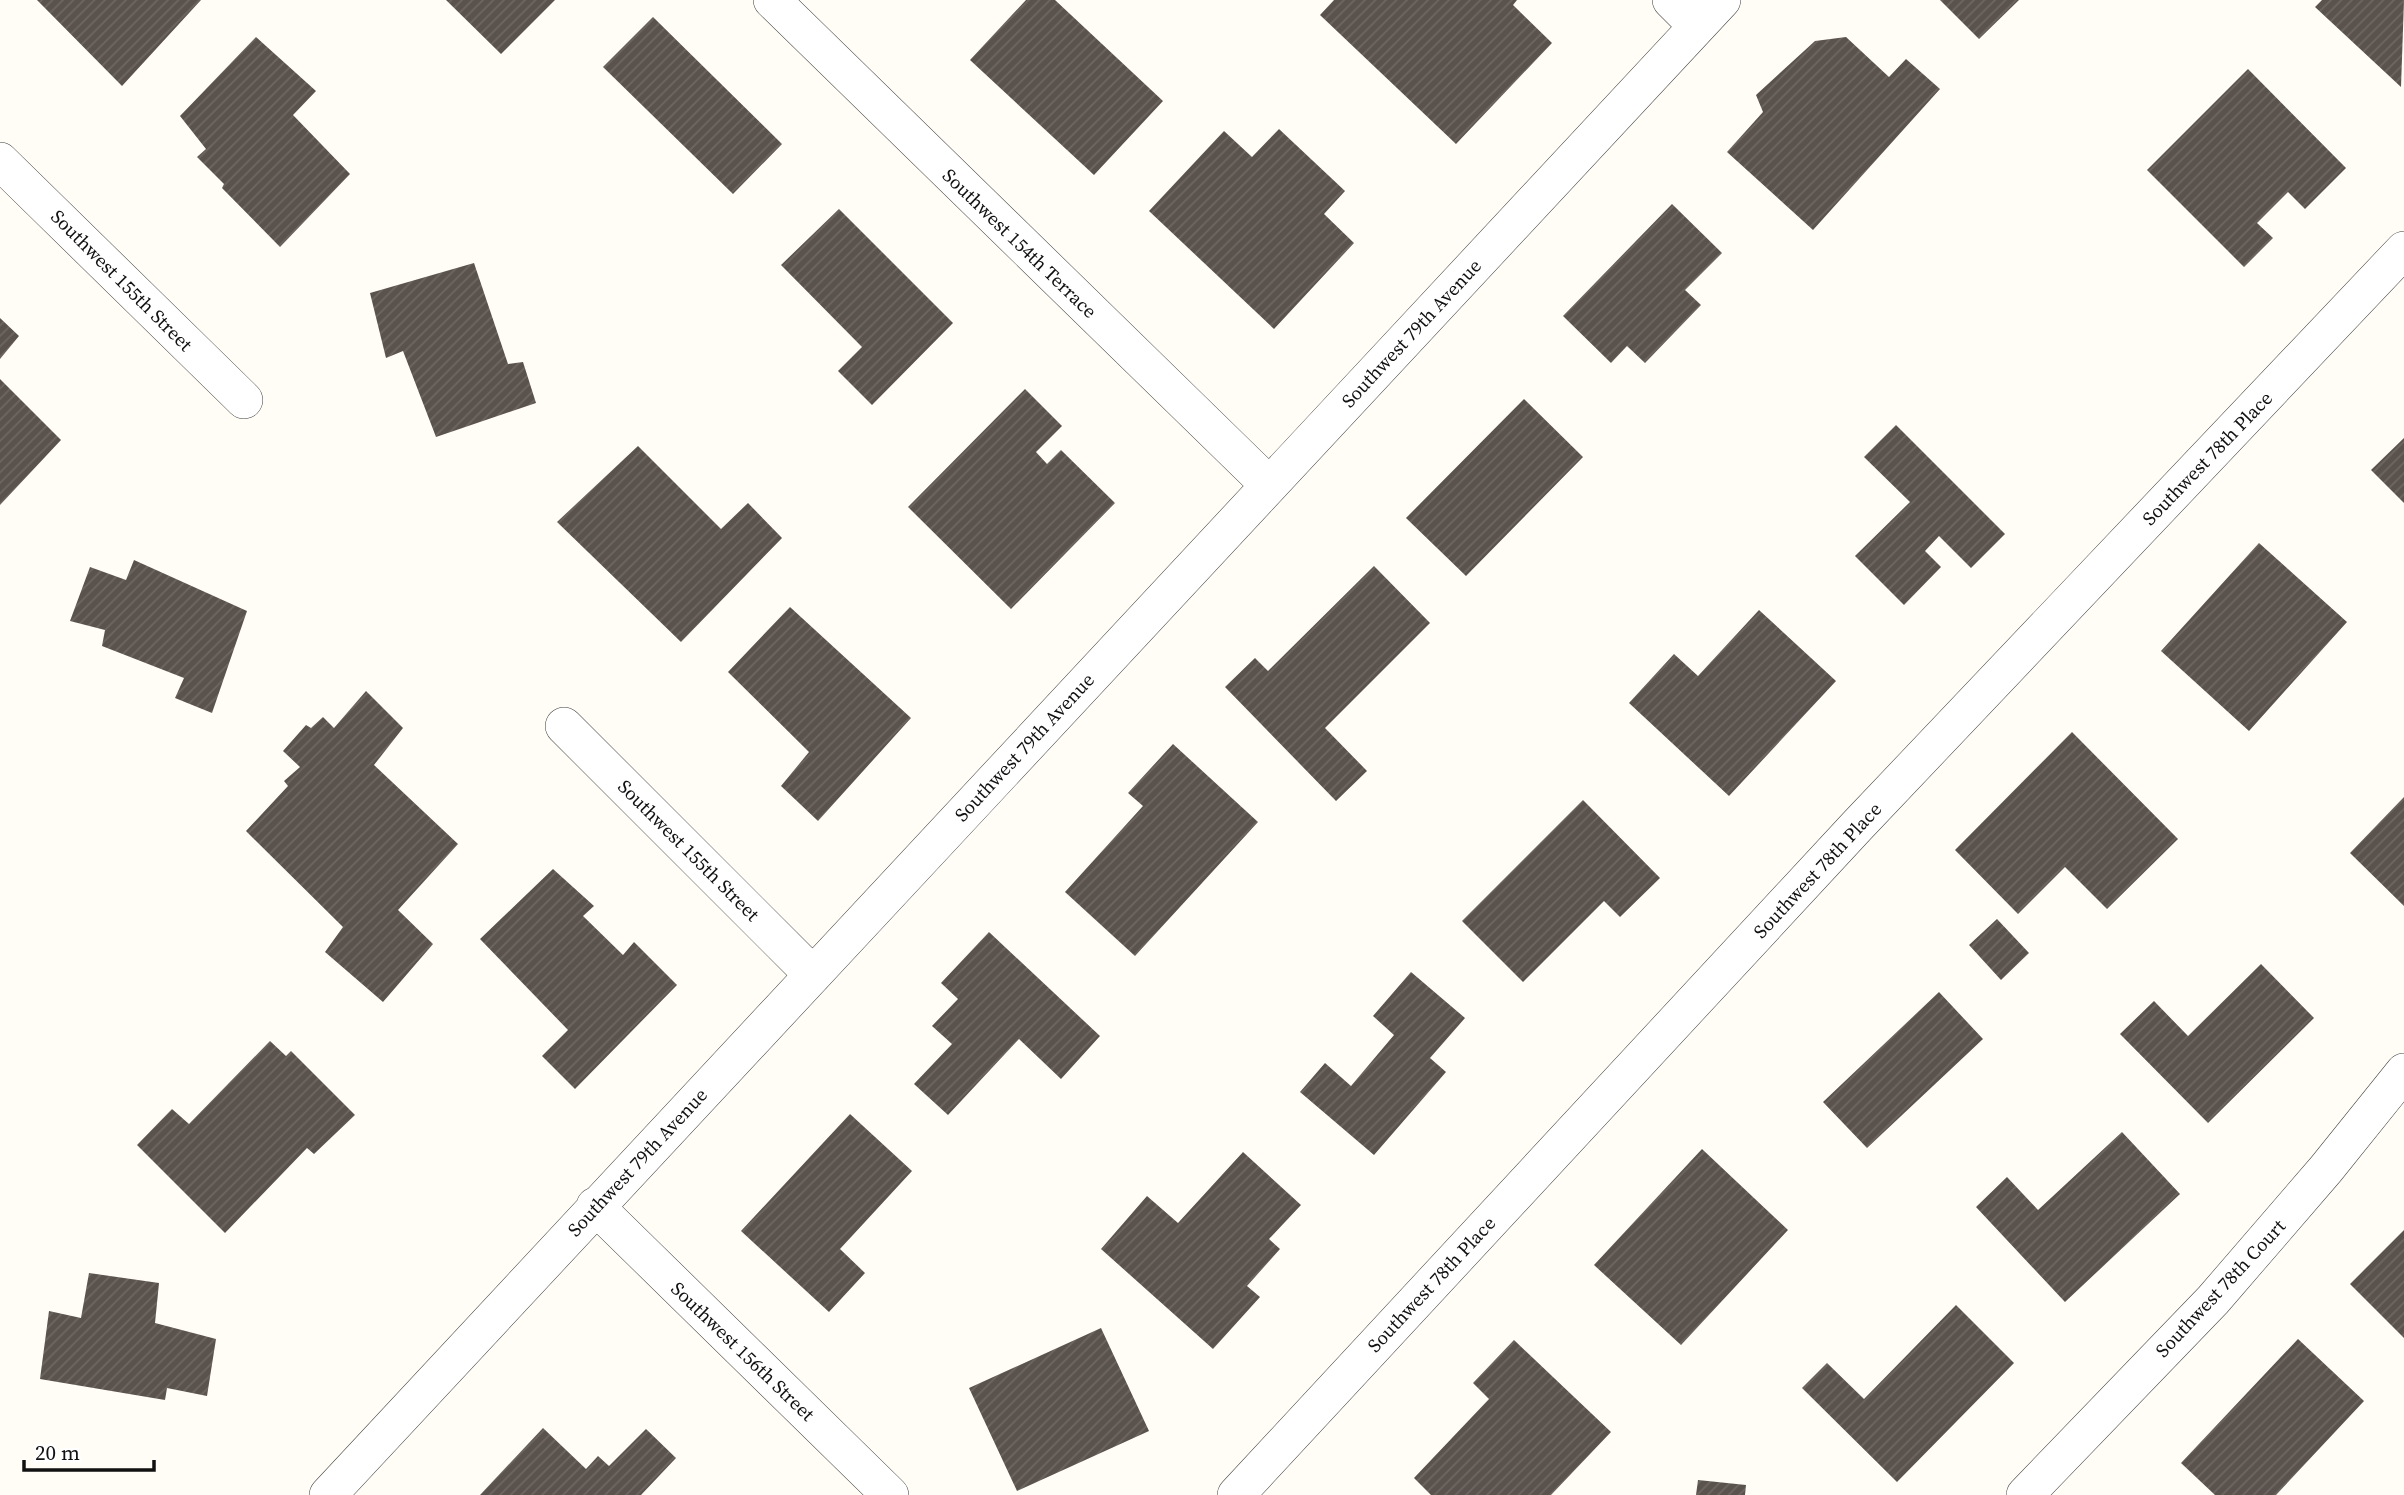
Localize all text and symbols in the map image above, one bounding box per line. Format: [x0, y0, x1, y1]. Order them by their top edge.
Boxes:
street label: Southwest 154th Terrace [937, 162, 1103, 324]
street label: Southwest 155th Street [45, 203, 199, 357]
street label: Southwest 79th Avenue [1335, 253, 1487, 413]
street label: Southwest 78th Place [2136, 385, 2278, 531]
street label: Southwest 79th Avenue [948, 667, 1100, 827]
street label: Southwest 155th Street [612, 773, 766, 927]
street label: Southwest 78th Place [1747, 796, 1887, 944]
street label: Southwest 79th Avenue [561, 1082, 713, 1242]
street label: Southwest 78th Place [1361, 1210, 1501, 1358]
street label: Southwest 78th Court [2149, 1213, 2291, 1363]
street label: Southwest 156th Street [665, 1276, 821, 1427]
scale bar [24, 1428, 154, 1472]
text: 20 m [35, 1438, 80, 1467]

